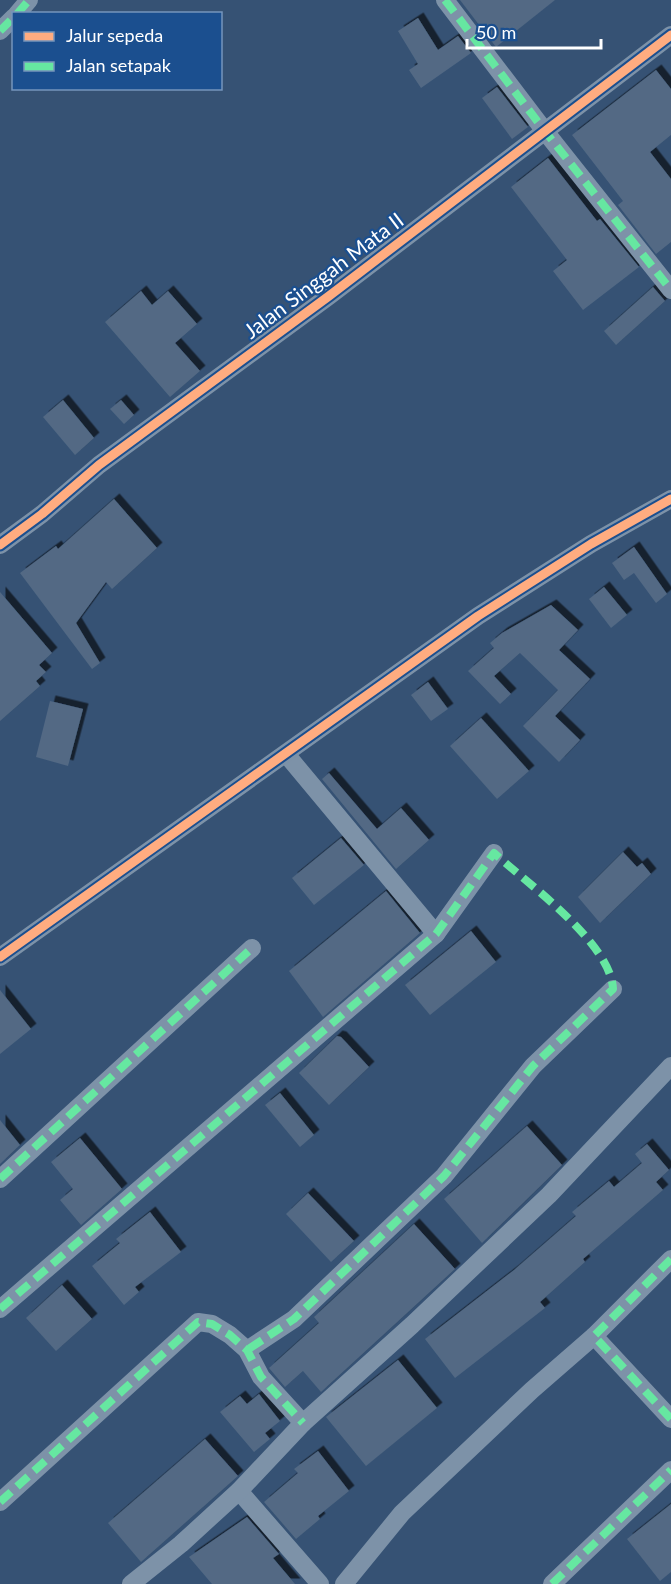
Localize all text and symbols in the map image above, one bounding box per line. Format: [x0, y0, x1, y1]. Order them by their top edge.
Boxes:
legend [12, 12, 222, 90]
scale bar [467, 12, 600, 50]
text: 50 m [476, 21, 516, 43]
text: Jalur sepeda [66, 24, 163, 46]
text: Jalan setapak [66, 54, 172, 76]
street label: Jalan Singgah Mata II [238, 207, 408, 343]

